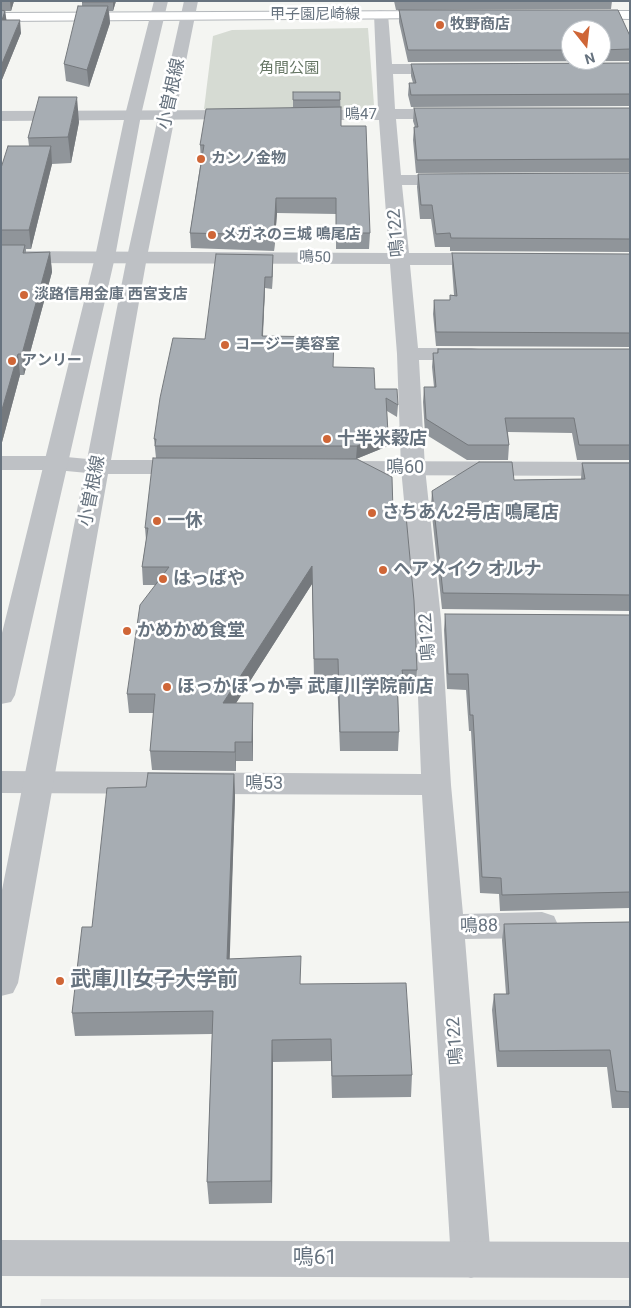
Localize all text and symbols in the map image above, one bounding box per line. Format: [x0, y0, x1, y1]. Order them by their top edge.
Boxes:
street label: 甲子園尼崎線 [270, 6, 360, 24]
place label: 牧野商店 [450, 16, 510, 34]
marker: 牧野商店 [434, 19, 446, 31]
north arrow [561, 20, 611, 70]
text: N [583, 49, 597, 68]
street label: 小曽根線 [154, 57, 190, 131]
park label: 角間公園 [259, 60, 319, 78]
street label: 鳴47 [345, 106, 377, 124]
place label: カンノ金物 [211, 150, 286, 168]
marker: カンノ金物 [195, 153, 207, 165]
street label: 鳴122 [384, 208, 410, 258]
place label: メガネの三城 鳴尾店 [222, 226, 361, 244]
marker: メガネの三城 鳴尾店 [206, 229, 218, 241]
street label: 鳴50 [299, 249, 331, 267]
place label: 淡路信用金庫 西宮支店 [34, 286, 188, 304]
marker: 淡路信用金庫 西宮支店 [18, 289, 30, 301]
place label: コージー美容室 [235, 336, 340, 354]
marker: コージー美容室 [219, 339, 231, 351]
place label: アンリー [22, 352, 82, 370]
marker: アンリー [6, 355, 18, 367]
place label: 十半米穀店 [337, 428, 427, 450]
marker: 十半米穀店 [321, 433, 333, 445]
street label: 小曽根線 [76, 454, 110, 528]
street label: 鳴60 [386, 457, 424, 479]
place label: さちあん2号店 鳴尾店 [382, 502, 559, 524]
marker: さちあん2号店 鳴尾店 [366, 507, 378, 519]
place label: 一休 [167, 510, 203, 532]
marker: 一休 [151, 515, 163, 527]
place label: ヘアメイク オルナ [393, 559, 541, 581]
marker: ヘアメイク オルナ [377, 564, 389, 576]
place label: はっぱや [173, 568, 245, 590]
marker: はっぱや [157, 573, 169, 585]
street label: 鳴122 [416, 612, 440, 662]
place label: かめかめ食堂 [137, 620, 245, 642]
marker: かめかめ食堂 [121, 625, 133, 637]
place label: ほっかほっか亭 武庫川学院前店 [177, 676, 433, 698]
marker: ほっかほっか亭 武庫川学院前店 [161, 681, 173, 693]
street label: 鳴53 [245, 773, 283, 795]
street label: 鳴88 [460, 916, 498, 938]
place label: 武庫川女子大学前 [70, 968, 238, 994]
marker: 武庫川女子大学前 [54, 975, 66, 987]
street label: 鳴122 [444, 1016, 468, 1066]
street label: 鳴61 [293, 1246, 337, 1272]

